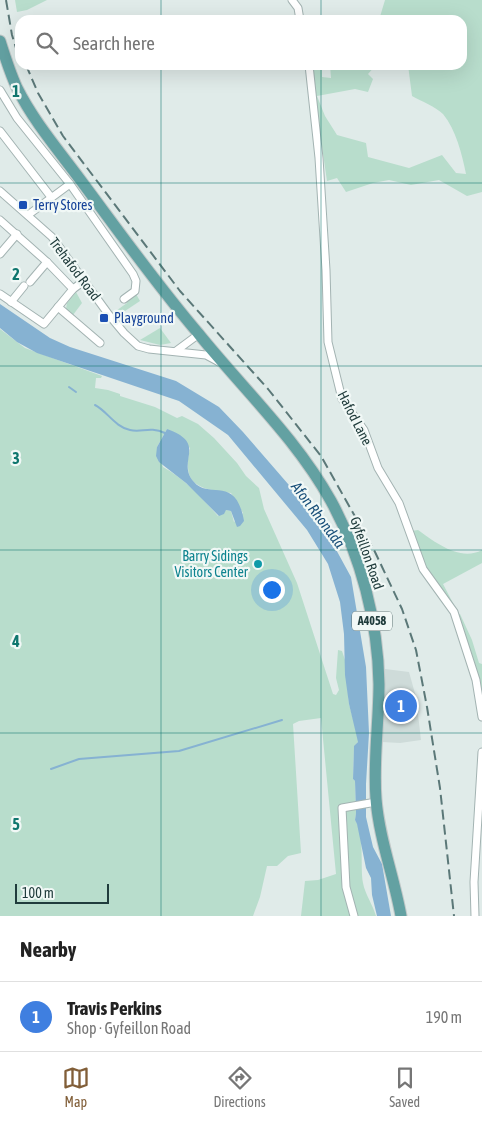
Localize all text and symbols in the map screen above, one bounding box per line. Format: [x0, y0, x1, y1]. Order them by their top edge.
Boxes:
search box [15, 15, 467, 70]
icon: search [33, 29, 61, 57]
text: Search here [73, 32, 155, 54]
text: 1 [12, 82, 20, 100]
place label: Terry Stores [33, 197, 92, 213]
marker: Terry Stores [17, 199, 29, 211]
street label: Trehafod Road [46, 234, 104, 304]
text: 2 [12, 265, 20, 283]
place label: Playground [114, 310, 174, 326]
marker: Playground [98, 312, 110, 324]
street label: Hafod Lane [335, 388, 375, 448]
text: 3 [12, 449, 20, 467]
water label: Afon Rhondda [287, 478, 349, 551]
street label: Gyfeillon Road [347, 515, 387, 591]
place label: Barry Sidings Visitors Center [174, 548, 249, 580]
marker: Barry Sidings Visitors Center [252, 558, 264, 570]
your location [259, 577, 285, 603]
road number: A4058 [352, 612, 392, 630]
text: 4 [11, 632, 20, 650]
pin: 1 [385, 687, 417, 725]
text: 5 [12, 815, 20, 833]
scale bar [15, 881, 109, 904]
text: 100 m [22, 885, 54, 901]
text: Nearby [20, 937, 76, 961]
text: Travis Perkins [67, 997, 162, 1019]
text: 1 [32, 1008, 40, 1026]
text: 190 m [426, 1008, 462, 1026]
text: Shop · Gyfeillon Road [67, 1019, 191, 1037]
tab: Map [62, 1064, 90, 1110]
tab: Directions [213, 1064, 266, 1110]
tab: Saved [389, 1064, 420, 1110]

